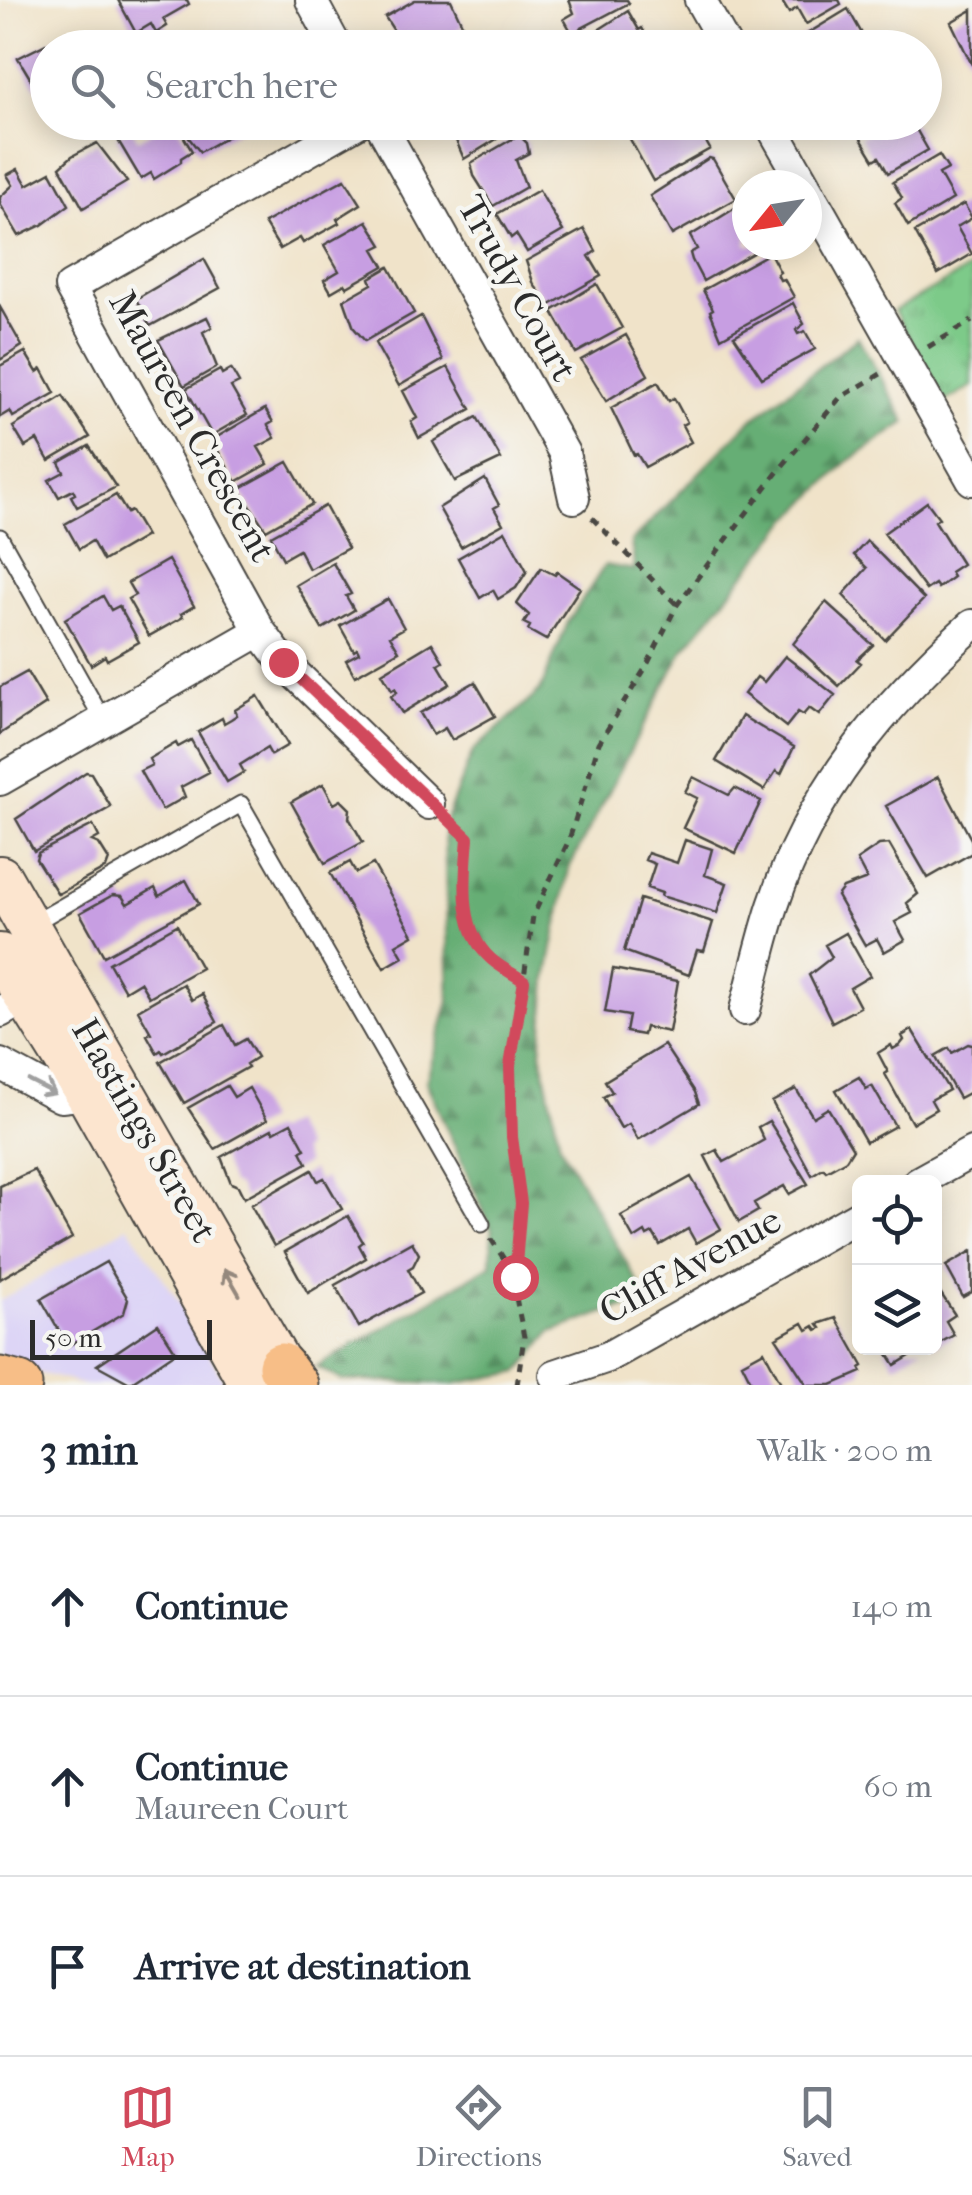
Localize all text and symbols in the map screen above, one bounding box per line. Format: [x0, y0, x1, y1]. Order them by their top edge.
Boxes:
search box [30, 30, 942, 140]
icon: search [65, 58, 120, 113]
text: Search here [145, 63, 338, 108]
north arrow [732, 170, 822, 260]
street label: Trudy Court [448, 188, 587, 389]
street label: Maureen Crescent [100, 283, 286, 570]
route end [261, 640, 307, 686]
street label: Hastings Street [62, 1010, 227, 1251]
one-way arrow [26, 1078, 56, 1097]
map controls [852, 1175, 942, 1355]
button: locate [852, 1175, 942, 1265]
street label: Cliff Avenue [592, 1197, 789, 1334]
route start [493, 1255, 539, 1301]
button: layers [852, 1265, 942, 1355]
one-way arrow [222, 1268, 242, 1297]
scale bar [30, 1315, 212, 1360]
text: 50 m [45, 1321, 102, 1354]
text: 3 min [40, 1426, 138, 1475]
text: Walk · 200 m [757, 1432, 932, 1469]
icon: ahead [40, 1579, 95, 1634]
text: Continue [135, 1584, 288, 1629]
text: 140 m [851, 1588, 932, 1625]
text: Continue [135, 1745, 288, 1790]
icon: ahead [40, 1759, 95, 1814]
text: 60 m [864, 1768, 932, 1805]
text: Maureen Court [135, 1790, 348, 1827]
icon: arrive [40, 1939, 95, 1994]
text: Arrive at destination [135, 1944, 471, 1989]
tab: Map [120, 2080, 175, 2173]
tab: Directions [416, 2080, 542, 2173]
tab: Saved [782, 2080, 852, 2173]

